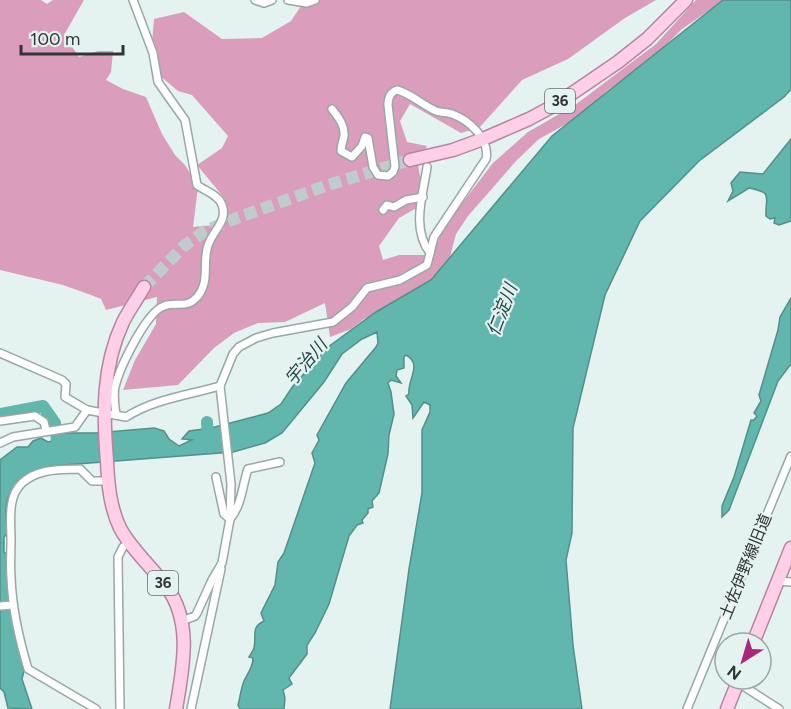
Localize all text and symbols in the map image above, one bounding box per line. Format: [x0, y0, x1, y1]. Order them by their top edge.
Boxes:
scale bar [21, 18, 123, 56]
text: 100 m [30, 28, 80, 50]
road number: 36 [545, 89, 575, 113]
water label: 仁淀川 [482, 279, 523, 339]
water label: 宇治川 [280, 333, 333, 390]
street label: 土佐伊野線旧道 [716, 511, 775, 622]
road number: 36 [148, 571, 178, 595]
north arrow [713, 631, 773, 691]
text: N [724, 661, 745, 684]

